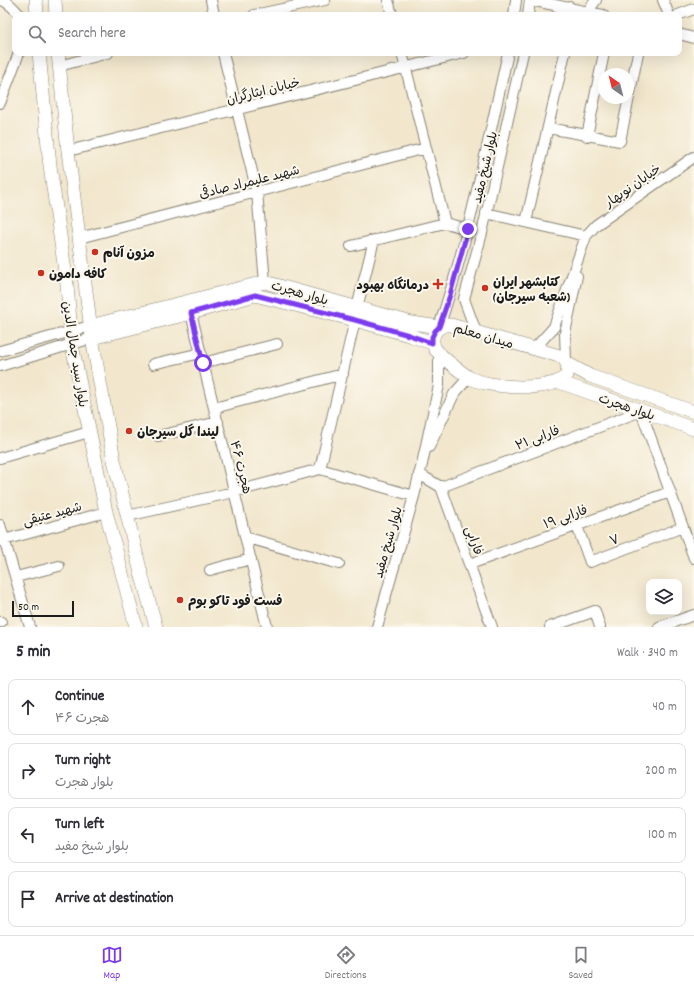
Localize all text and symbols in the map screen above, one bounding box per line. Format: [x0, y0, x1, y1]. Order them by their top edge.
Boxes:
search box [12, 12, 682, 56]
icon: search [26, 23, 48, 45]
text: Search here [58, 23, 126, 45]
north arrow [598, 68, 634, 104]
street label: خیابان ایثارگران [225, 74, 302, 111]
street label: بلوار شیخ مفید [469, 130, 504, 206]
street label: خیابان نوبهار [600, 160, 666, 214]
street label: شهید علیمراد صادقی [197, 161, 302, 205]
route end [459, 220, 477, 238]
place label: مزون آنام [103, 245, 155, 264]
marker: مزون آنام [90, 247, 100, 257]
place label: کافه دامون [49, 266, 107, 285]
marker: کافه دامون [36, 268, 46, 278]
place label: کتابشهر ایران (شعبه سیرجان) [493, 274, 571, 308]
place label: درمانگاه بهبود [357, 276, 429, 296]
street label: بلوار هجرت [269, 277, 330, 312]
marker: درمانگاه بهبود [432, 278, 444, 290]
marker: کتابشهر ایران (شعبه سیرجان) [480, 283, 490, 293]
street label: بلوار سید جمال الدین [56, 300, 91, 409]
street label: میدان معلم [451, 320, 515, 355]
route start [194, 354, 212, 372]
street label: بلوار هجرت [595, 390, 657, 427]
street label: فارابی ۲۱ [513, 422, 563, 457]
place label: لیندا گل سیرجان [137, 423, 219, 443]
marker: لیندا گل سیرجان [124, 426, 134, 436]
street label: هجرت ۴۶ [224, 439, 255, 496]
street label: شهید عتیقی [21, 498, 84, 532]
street label: فارابی ۱۹ [541, 502, 591, 535]
street label: بلوار شیخ مفید [370, 505, 409, 581]
street label: فارابی [459, 524, 487, 558]
street label: ۷ [607, 531, 623, 552]
map controls [646, 579, 682, 615]
button: layers [646, 579, 682, 615]
place label: فست فود تاکو بوم [188, 593, 282, 612]
marker: فست فود تاکو بوم [175, 595, 185, 605]
scale bar [12, 599, 74, 618]
text: 50 m [18, 600, 39, 616]
text: 5 min [16, 641, 50, 665]
text: Walk · 340 m [617, 644, 678, 663]
text: Continue [55, 686, 104, 708]
icon: ahead [17, 696, 39, 718]
text: 40 m [653, 698, 677, 717]
text: هجرت ۴۶ [55, 710, 109, 729]
text: Turn right [55, 750, 111, 772]
icon: right [17, 760, 39, 782]
text: 200 m [645, 762, 677, 781]
text: بلوار هجرت [55, 774, 114, 793]
text: Turn left [55, 814, 104, 836]
icon: left [17, 824, 39, 846]
text: 100 m [648, 826, 677, 845]
text: بلوار شیخ مفید [55, 838, 129, 857]
icon: arrive [17, 888, 39, 910]
text: Arrive at destination [55, 888, 173, 910]
tab: Map [101, 944, 123, 984]
tab: Directions [325, 944, 367, 984]
tab: Saved [568, 944, 593, 984]

